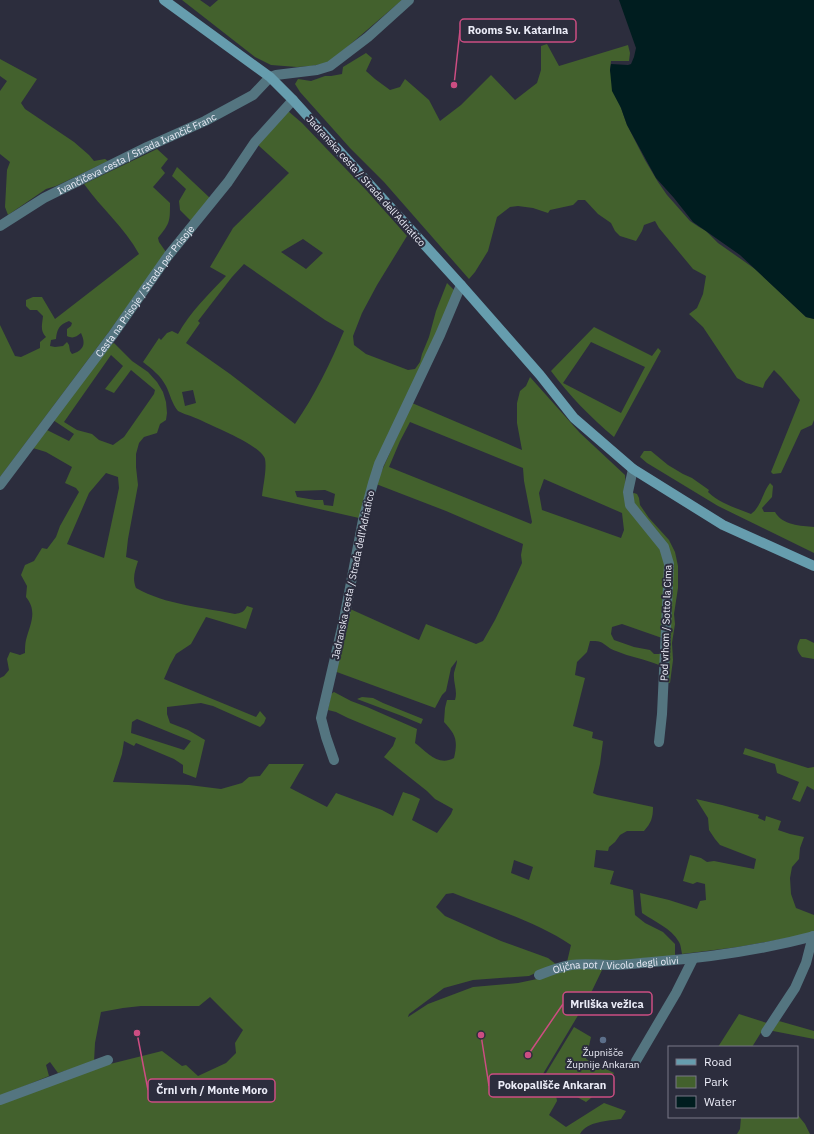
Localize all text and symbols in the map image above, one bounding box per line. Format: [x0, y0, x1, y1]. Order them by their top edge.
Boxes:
callout: Rooms Sv. Katarina [460, 19, 576, 42]
text: Rooms Sv. Katarina [468, 23, 568, 37]
street label: Ivančičeva cesta / Strada Ivančič Franc [55, 110, 218, 197]
street label: Jadranska cesta / Strada dell'Adriatico [304, 113, 429, 250]
street label: Cesta na Prisoje / Strada per Prisoje [92, 222, 197, 359]
street label: Jadranska cesta / Strada dell'Adriatico [329, 489, 377, 660]
street label: Pod vrhom / Sotto la Cima [657, 564, 675, 681]
street label: Oljčna pot / Vicolo degli olivi [551, 953, 679, 976]
callout: Mrliška vežica [563, 992, 652, 1015]
text: Mrliška vežica [570, 997, 644, 1011]
marker: Župnišče Župnije Ankaran [598, 1035, 608, 1045]
place label: Župnišče Župnije Ankaran [566, 1046, 640, 1071]
legend [668, 1046, 798, 1118]
text: Road [704, 1054, 732, 1069]
callout: Pokopališče Ankaran [489, 1074, 614, 1097]
text: Park [704, 1074, 729, 1089]
text: Pokopališče Ankaran [498, 1078, 606, 1092]
callout: Črni vrh / Monte Moro [148, 1079, 275, 1102]
text: Črni vrh / Monte Moro [156, 1083, 268, 1097]
text: Water [704, 1094, 737, 1109]

